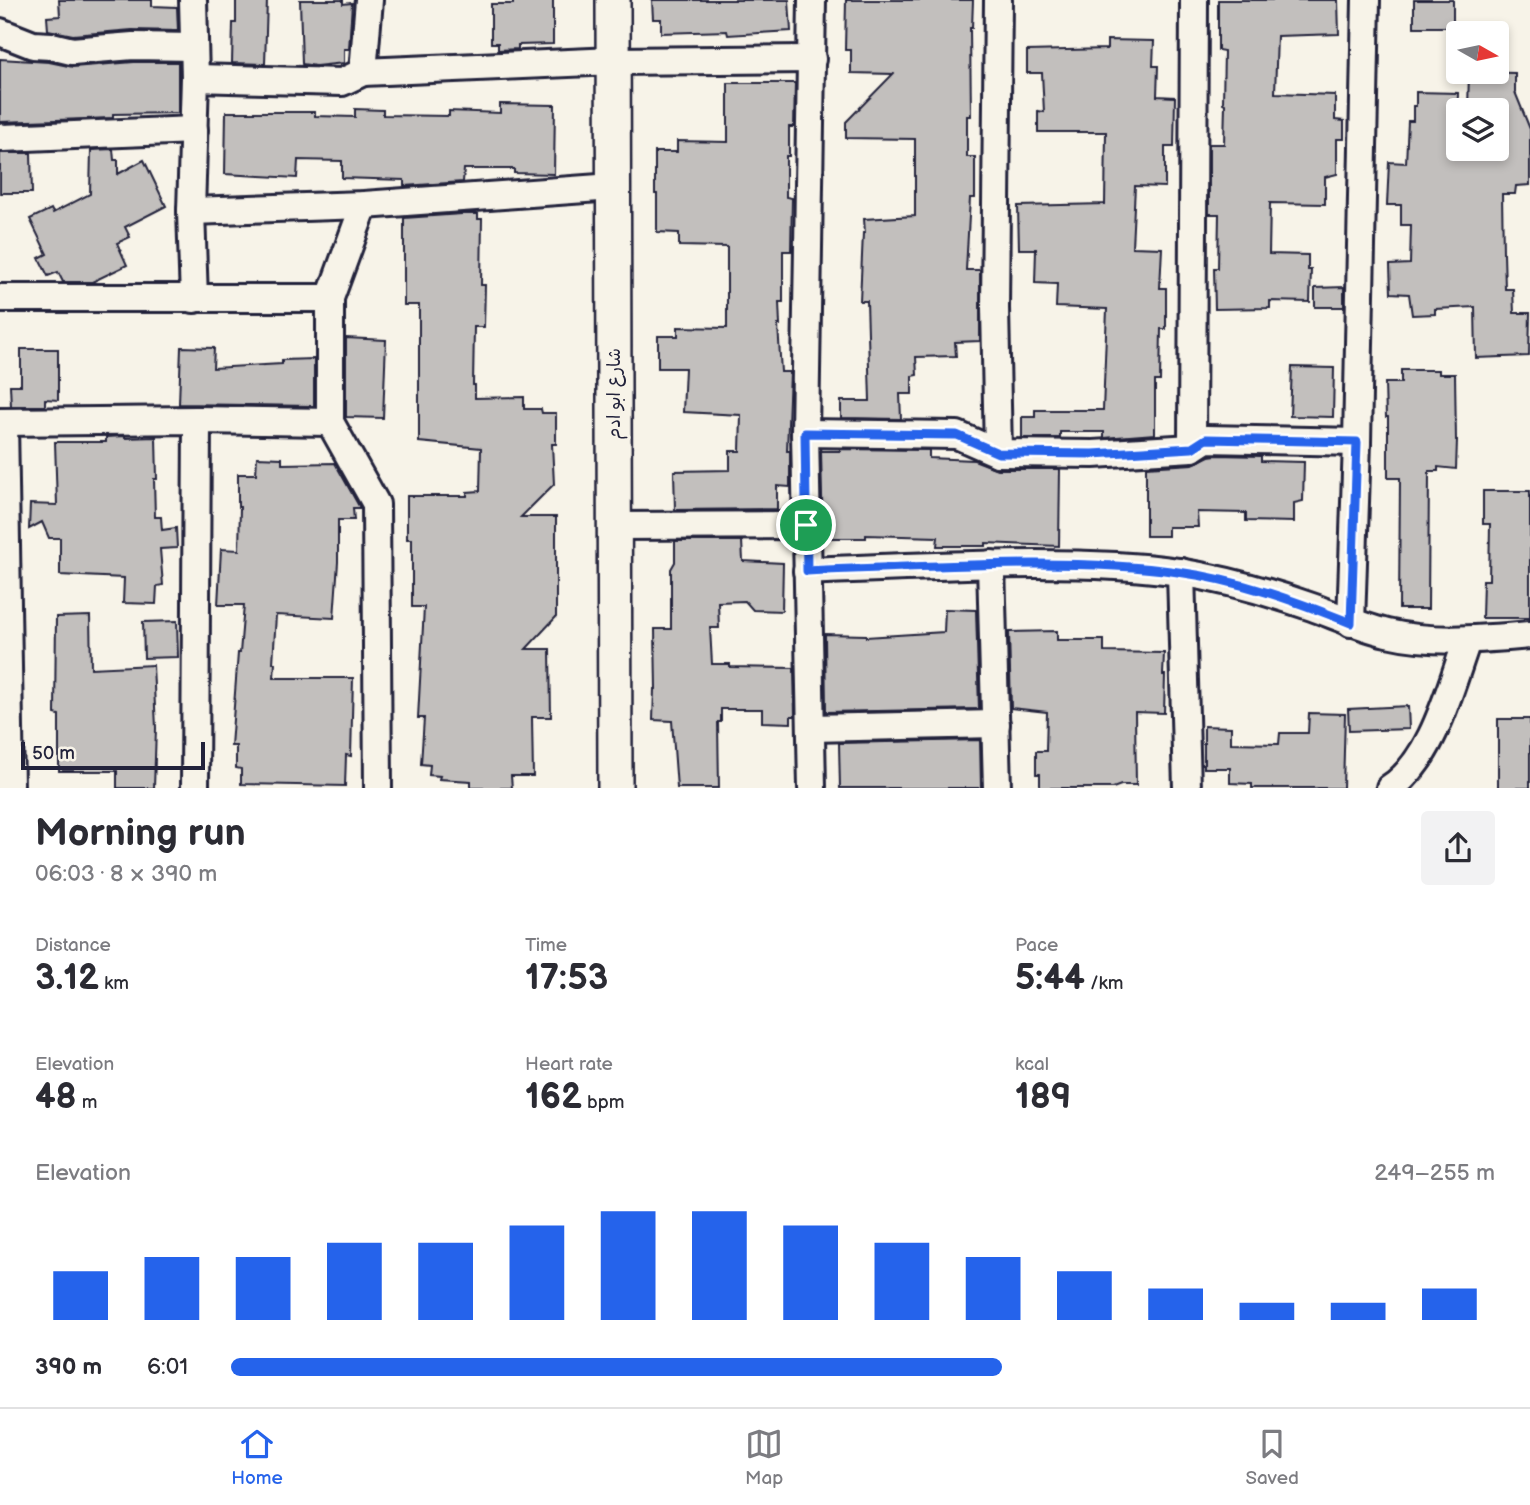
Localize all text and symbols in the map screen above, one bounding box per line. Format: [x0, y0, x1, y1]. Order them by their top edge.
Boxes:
north arrow [1446, 21, 1508, 84]
map controls [1446, 21, 1509, 161]
button: layers [1446, 98, 1509, 161]
street label: شارع ابو ادم [604, 348, 628, 440]
pin [776, 495, 836, 555]
icon: arrive [787, 506, 825, 544]
scale bar [21, 738, 205, 770]
text: 50 m [32, 742, 75, 765]
text: Morning run [35, 811, 246, 856]
button: share [1421, 811, 1495, 885]
text: 06:03 · 8 × 390 m [35, 860, 217, 888]
text: Distance [35, 934, 111, 957]
text: Time [525, 934, 567, 957]
text: Pace [1015, 934, 1058, 957]
text: 3.12 [35, 957, 99, 1000]
text: 17:53 [525, 957, 608, 1000]
text: 5:44 [1015, 957, 1085, 1000]
text: km [99, 972, 129, 995]
text: /km [1085, 972, 1124, 995]
text: Elevation [35, 1053, 114, 1076]
text: Heart rate [525, 1053, 613, 1076]
text: kcal [1015, 1053, 1049, 1076]
text: 48 [35, 1076, 77, 1119]
text: 162 [525, 1076, 582, 1119]
text: 189 [1015, 1076, 1071, 1119]
text: m [77, 1091, 98, 1114]
text: bpm [582, 1091, 624, 1114]
text: Elevation [35, 1159, 131, 1187]
text: 249–255 m [1374, 1159, 1495, 1187]
text: 390 m [35, 1353, 102, 1381]
text: 6:01 [147, 1353, 188, 1381]
tab: Home [231, 1425, 283, 1490]
tab: Map [745, 1425, 783, 1490]
tab: Saved [1246, 1425, 1299, 1490]

